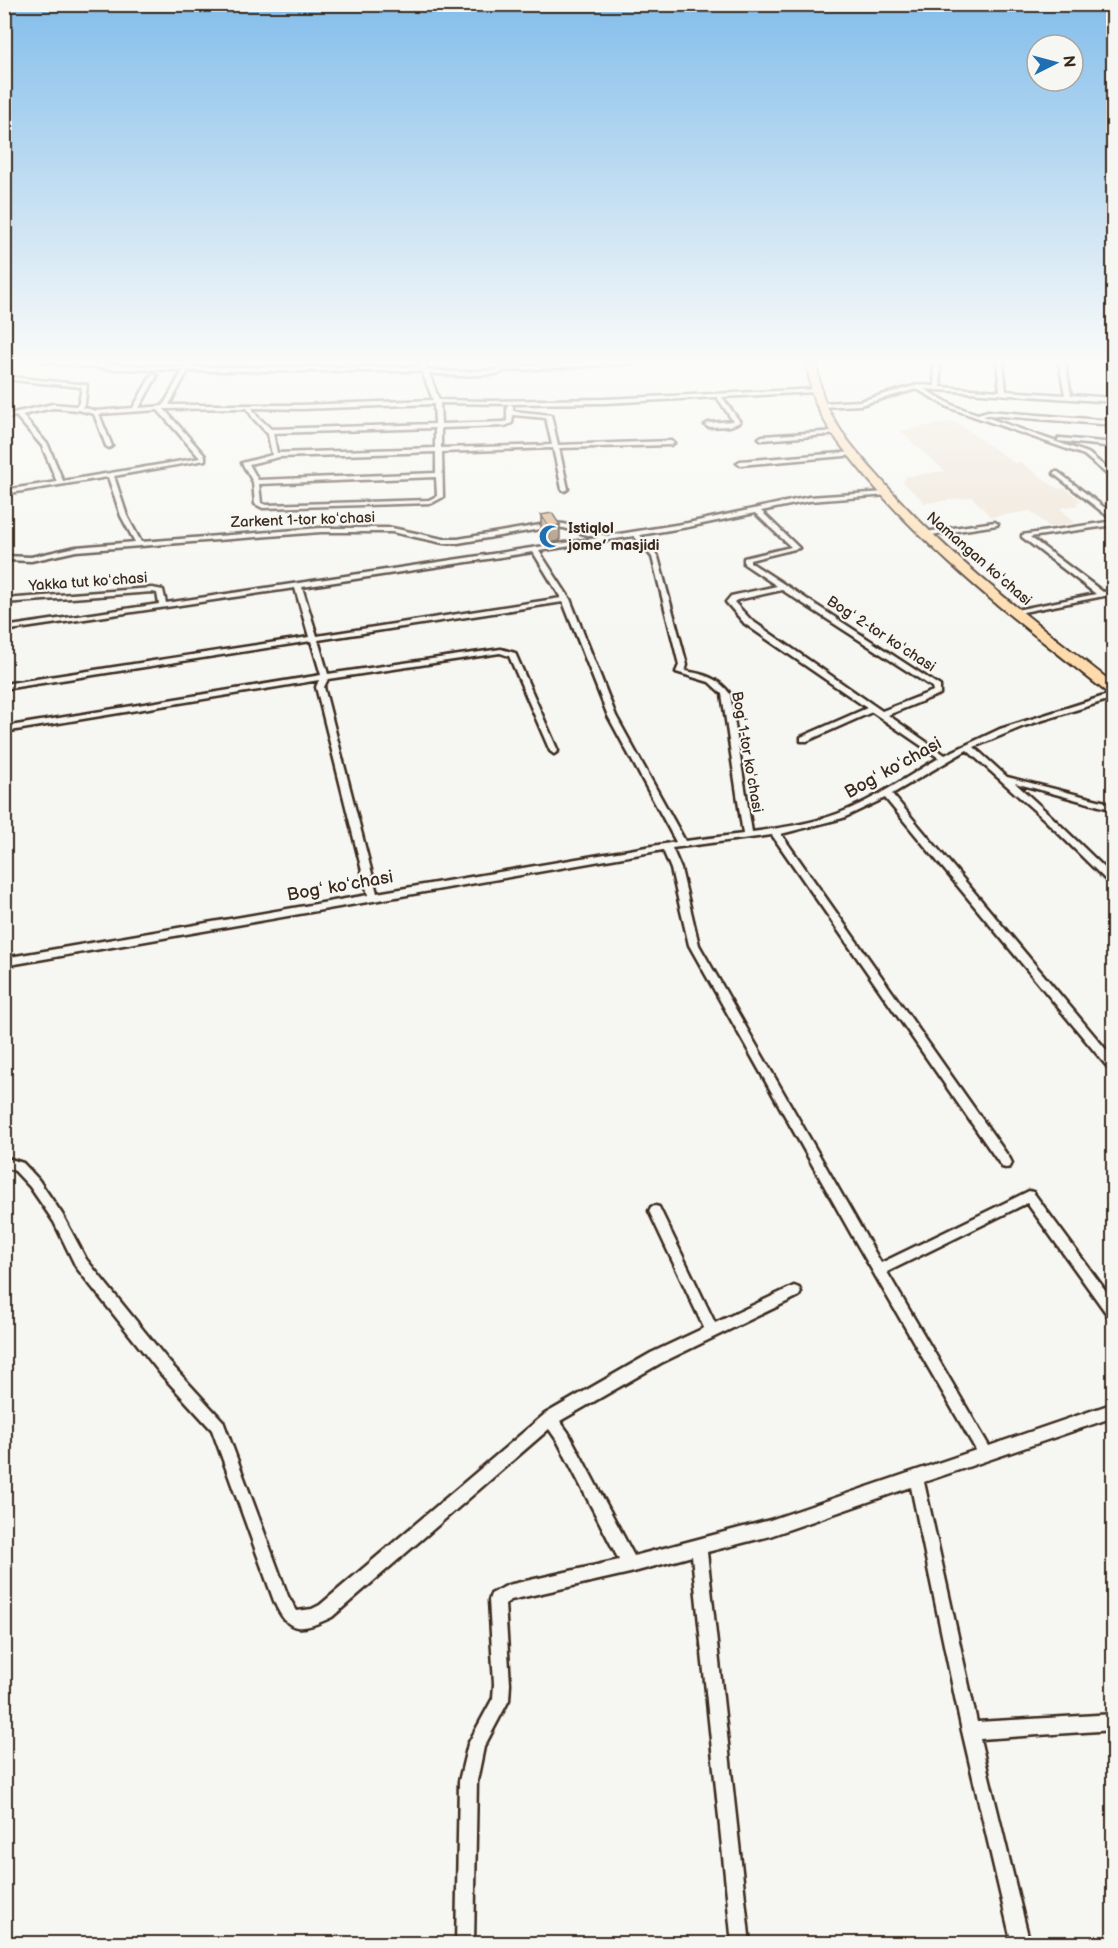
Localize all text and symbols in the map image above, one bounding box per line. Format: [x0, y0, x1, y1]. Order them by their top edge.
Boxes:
north arrow [1025, 33, 1085, 93]
text: N [1058, 55, 1079, 69]
street label: Zarkent 1-tor koʻchasi [230, 508, 375, 532]
street label: Namangan koʻchasi [922, 508, 1036, 610]
place label: Istiqlol jome’ masjidi [567, 519, 660, 555]
mosque icon: Istiqlol jome’ masjidi [537, 524, 563, 550]
street label: Yakka tut koʻchasi [27, 568, 148, 596]
street label: Bogʻ 2-tor koʻchasi [823, 592, 939, 676]
street label: Bogʻ 1-tor koʻchasi [727, 690, 767, 814]
street label: Bogʻ koʻchasi [841, 733, 945, 803]
street label: Bogʻ koʻchasi [285, 866, 395, 906]

